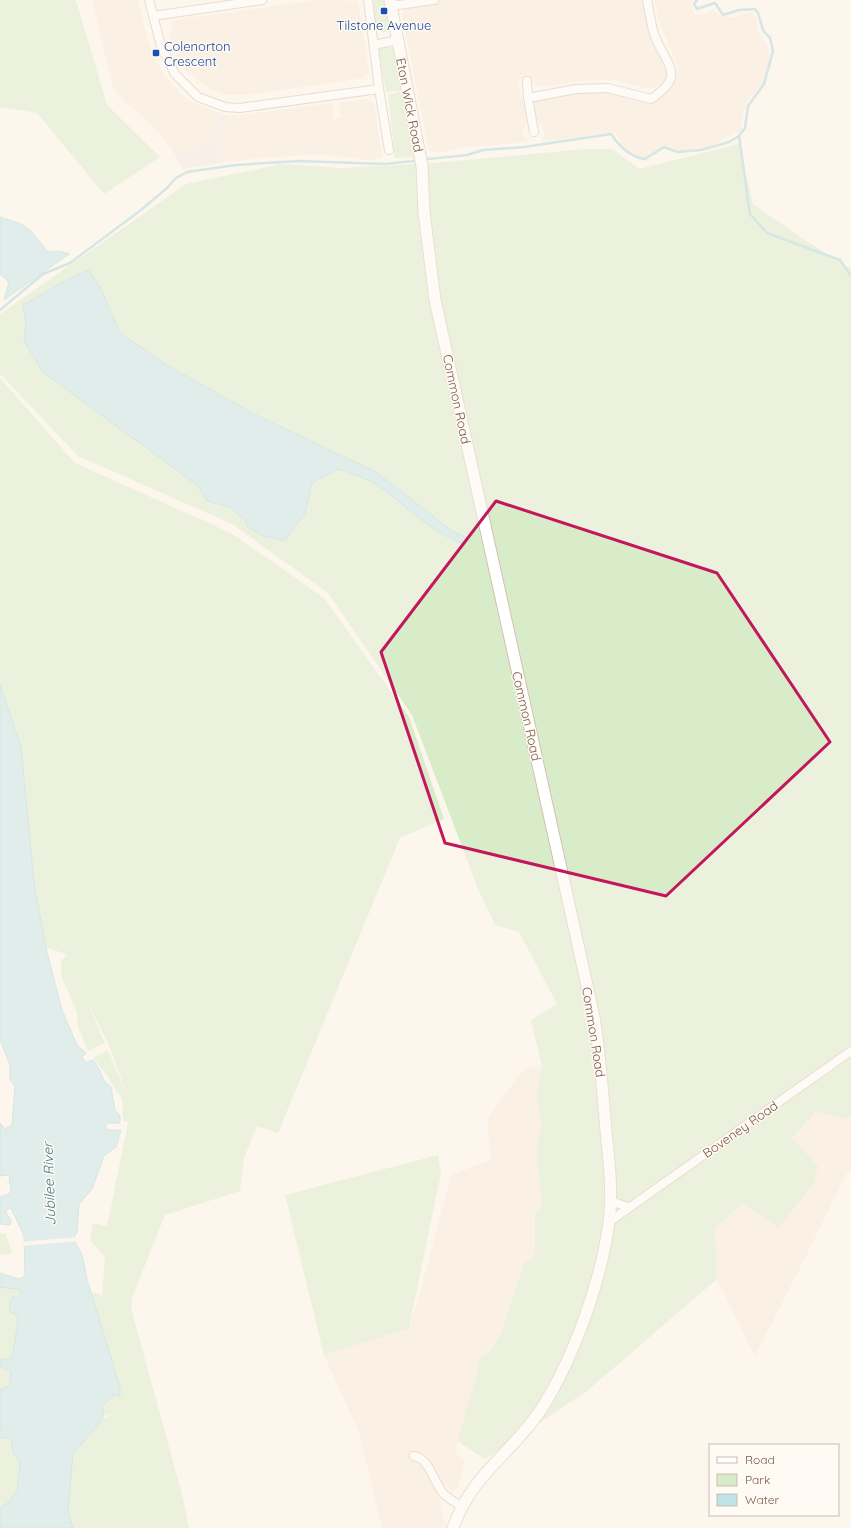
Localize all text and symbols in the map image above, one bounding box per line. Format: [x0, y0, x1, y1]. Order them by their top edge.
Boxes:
marker: Tilstone Avenue [379, 6, 389, 16]
place label: Tilstone Avenue [337, 17, 431, 33]
place label: Colenorton Crescent [164, 38, 231, 69]
marker: Colenorton Crescent [151, 48, 161, 58]
street label: Eton Wick Road [393, 57, 427, 153]
street label: Common Road [440, 353, 474, 445]
street label: Common Road [509, 670, 545, 762]
street label: Common Road [579, 986, 609, 1078]
street label: Boveney Road [699, 1097, 781, 1161]
water label: Jubilee River [38, 1141, 59, 1226]
legend [709, 1444, 839, 1516]
text: Road [745, 1452, 775, 1467]
text: Park [745, 1472, 770, 1487]
text: Water [745, 1492, 780, 1507]

